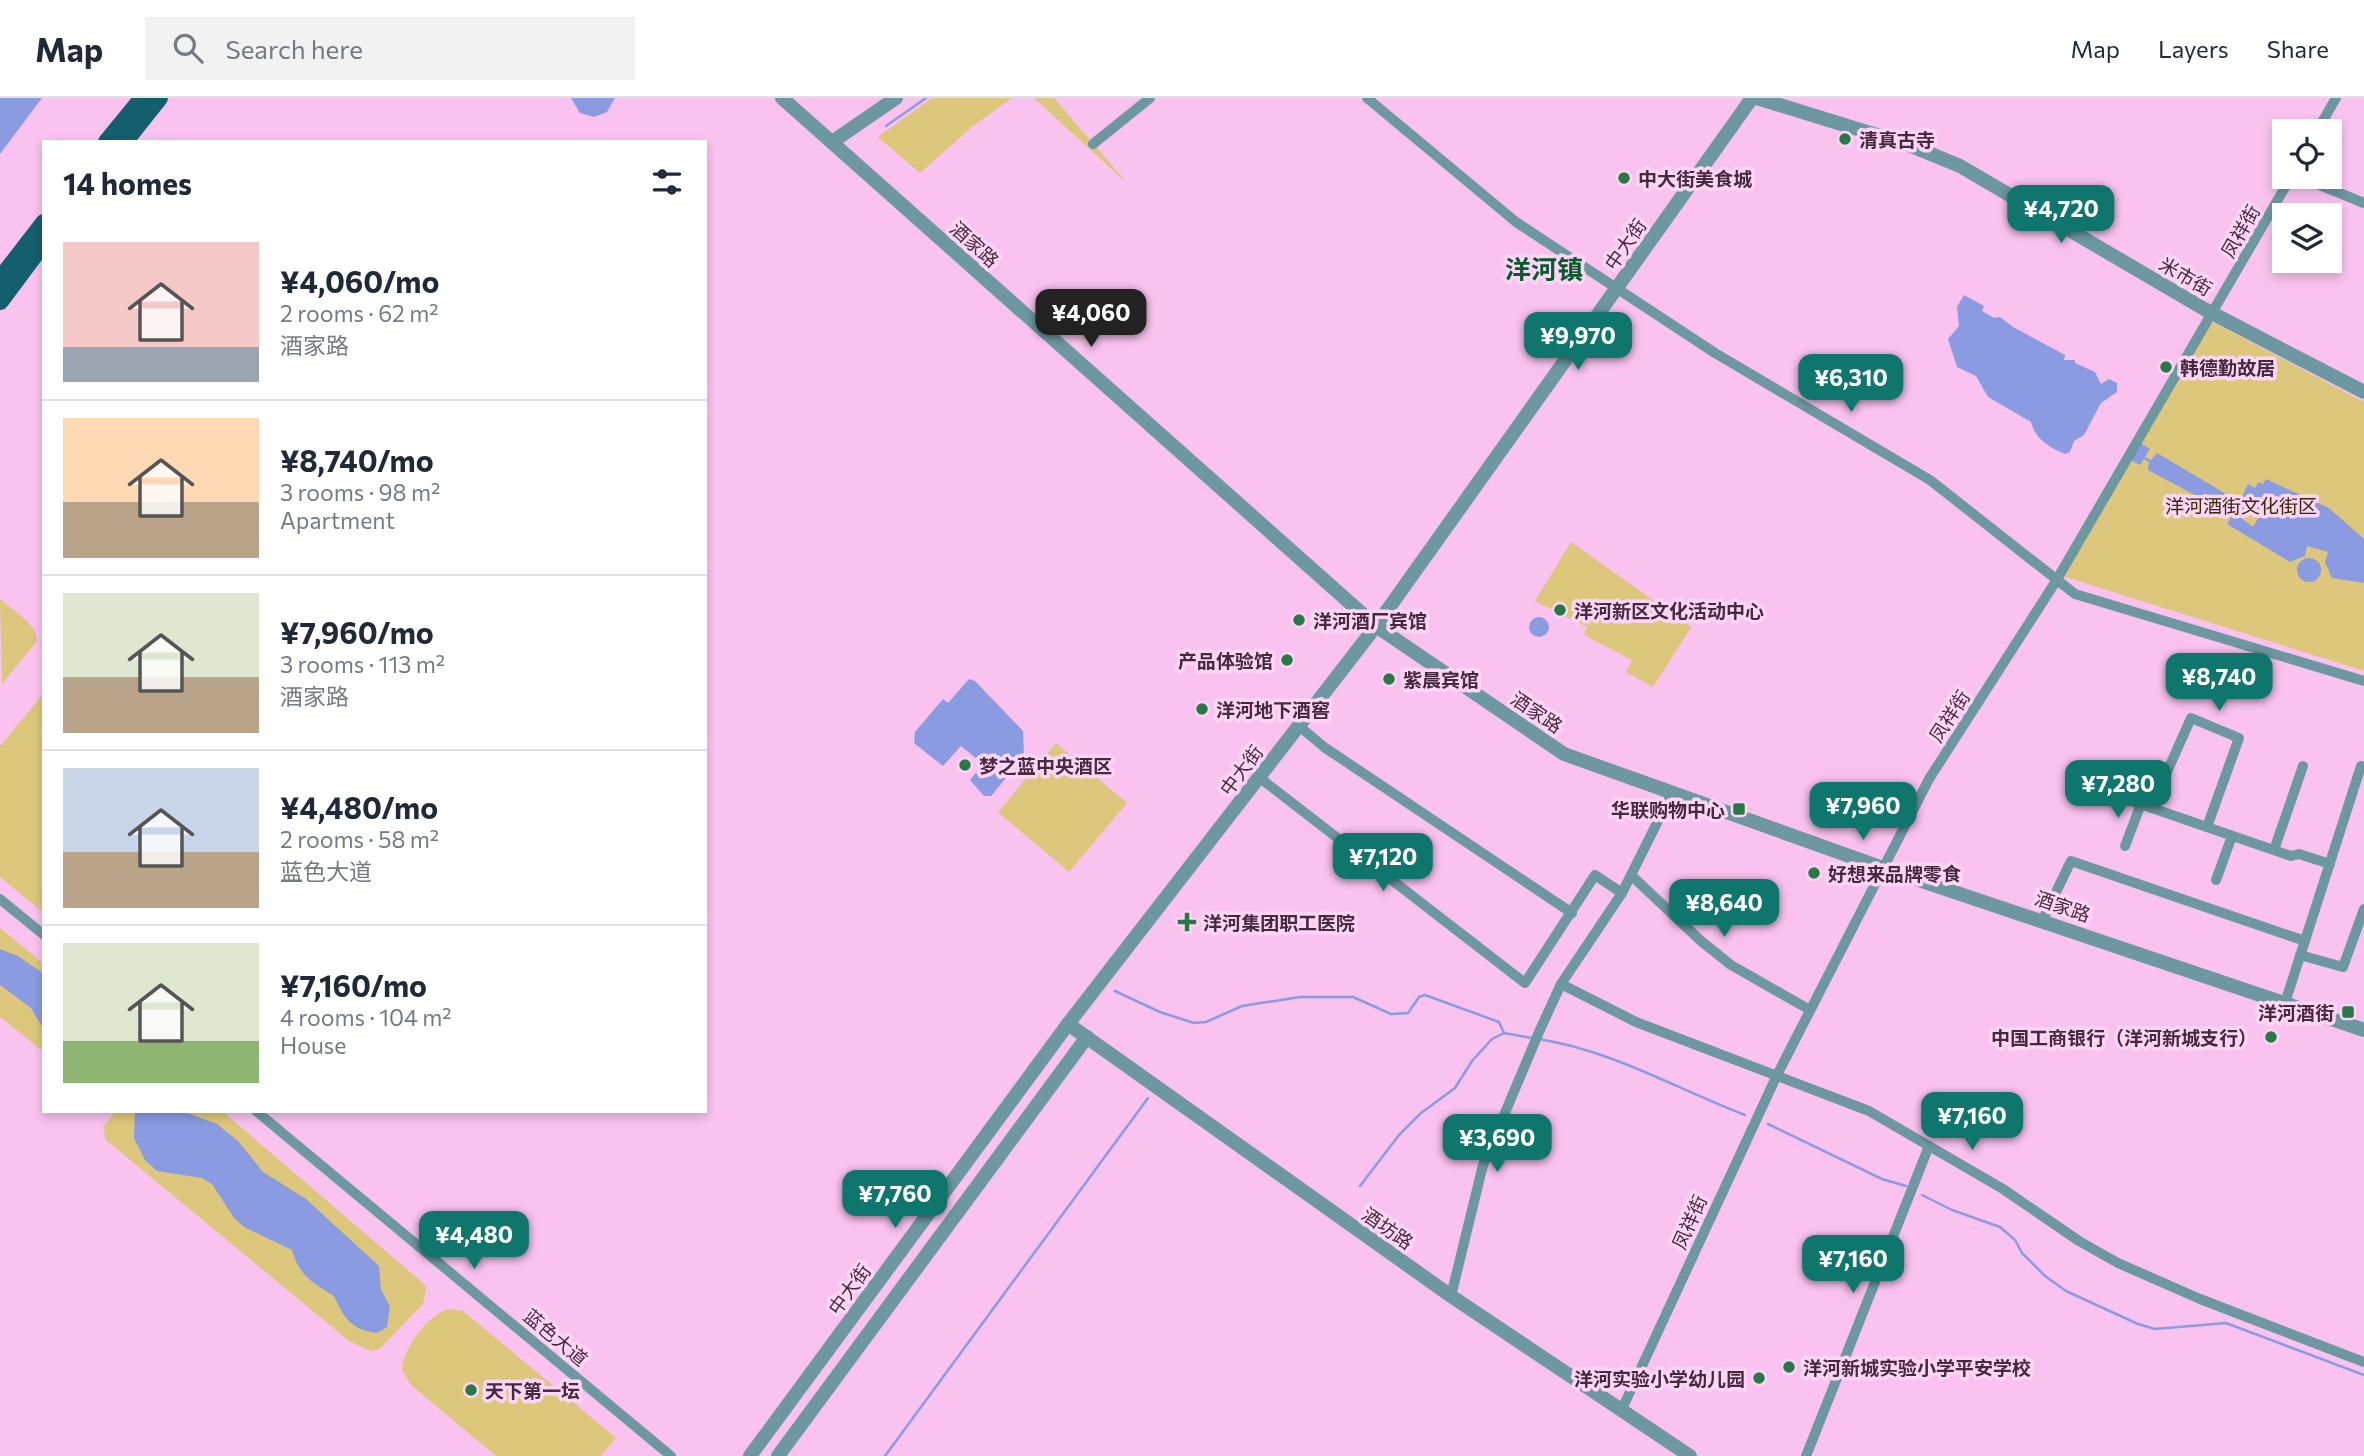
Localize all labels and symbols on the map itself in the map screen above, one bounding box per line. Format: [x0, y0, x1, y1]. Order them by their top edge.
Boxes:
place label: 清真古寺 [1859, 128, 1935, 151]
marker: 清真古寺 [1837, 131, 1853, 147]
place label: 中大街美食城 [1638, 167, 1752, 190]
marker: 中大街美食城 [1616, 170, 1632, 186]
pin: ¥4,720 [2004, 186, 2118, 245]
street label: 凤祥街 [2216, 201, 2264, 261]
street label: 中大街 [1599, 214, 1651, 274]
street label: 酒家路 [946, 216, 1004, 272]
street label: 米市街 [2156, 252, 2216, 300]
district label: 洋河镇 [1505, 253, 1583, 284]
pin: ¥4,060 [1034, 289, 1148, 349]
pin: ¥9,970 [1521, 313, 1635, 372]
pin: ¥6,310 [1794, 354, 1908, 414]
place label: 韩德勤故居 [2180, 356, 2275, 379]
marker: 韩德勤故居 [2158, 359, 2174, 375]
park label: 洋河酒街文化街区 [2165, 494, 2317, 517]
place label: 洋河新区文化活动中心 [1574, 599, 1764, 622]
marker: 洋河新区文化活动中心 [1552, 602, 1568, 618]
place label: 洋河酒厂宾馆 [1313, 609, 1427, 632]
marker: 洋河酒厂宾馆 [1291, 612, 1307, 628]
place label: 产品体验馆 [1178, 649, 1273, 672]
marker: 产品体验馆 [1279, 652, 1295, 668]
pin: ¥8,740 [2162, 654, 2276, 713]
place label: 紫晨宾馆 [1403, 668, 1479, 691]
marker: 紫晨宾馆 [1381, 671, 1397, 687]
street label: 凤祥街 [1924, 686, 1974, 746]
street label: 酒家路 [1507, 687, 1567, 737]
place label: 洋河地下酒窖 [1216, 698, 1330, 721]
marker: 洋河地下酒窖 [1194, 701, 1210, 717]
street label: 中大街 [1215, 740, 1267, 800]
place label: 梦之蓝中央酒区 [979, 754, 1112, 777]
marker: 梦之蓝中央酒区 [957, 757, 973, 773]
pin: ¥7,280 [2061, 760, 2175, 820]
pin: ¥7,960 [1806, 782, 1920, 842]
place label: 华联购物中心 [1611, 798, 1725, 821]
marker: 华联购物中心 [1731, 801, 1747, 817]
pin: ¥7,120 [1326, 834, 1440, 893]
place label: 好想来品牌零食 [1828, 862, 1962, 885]
marker: 好想来品牌零食 [1806, 865, 1822, 881]
pin: ¥8,640 [1667, 880, 1781, 939]
street label: 酒家路 [2032, 886, 2094, 926]
place label: 洋河集团职工医院 [1203, 911, 1355, 934]
marker: 洋河集团职工医院 [1177, 912, 1197, 932]
place label: 洋河酒街 [2258, 1001, 2334, 1024]
marker: 洋河酒街 [2340, 1004, 2356, 1020]
place label: 中国工商银行（洋河新城支行） [1991, 1026, 2257, 1049]
marker: 中国工商银行（洋河新城支行） [2263, 1029, 2279, 1045]
pin: ¥7,160 [1915, 1093, 2029, 1152]
pin: ¥3,690 [1440, 1114, 1554, 1174]
pin: ¥7,760 [838, 1170, 952, 1230]
street label: 凤祥街 [1667, 1191, 1711, 1253]
street label: 酒坊路 [1358, 1202, 1418, 1254]
pin: ¥4,480 [417, 1212, 531, 1271]
pin: ¥7,160 [1796, 1236, 1910, 1295]
street label: 中大街 [823, 1259, 875, 1319]
street label: 蓝色大道 [519, 1304, 593, 1370]
place label: 洋河新城实验小学平安学校 [1803, 1356, 2031, 1379]
marker: 洋河新城实验小学平安学校 [1781, 1359, 1797, 1375]
place label: 洋河实验小学幼儿园 [1574, 1367, 1745, 1390]
marker: 洋河实验小学幼儿园 [1751, 1370, 1767, 1386]
place label: 天下第一坛 [485, 1379, 580, 1402]
marker: 天下第一坛 [463, 1382, 479, 1398]

